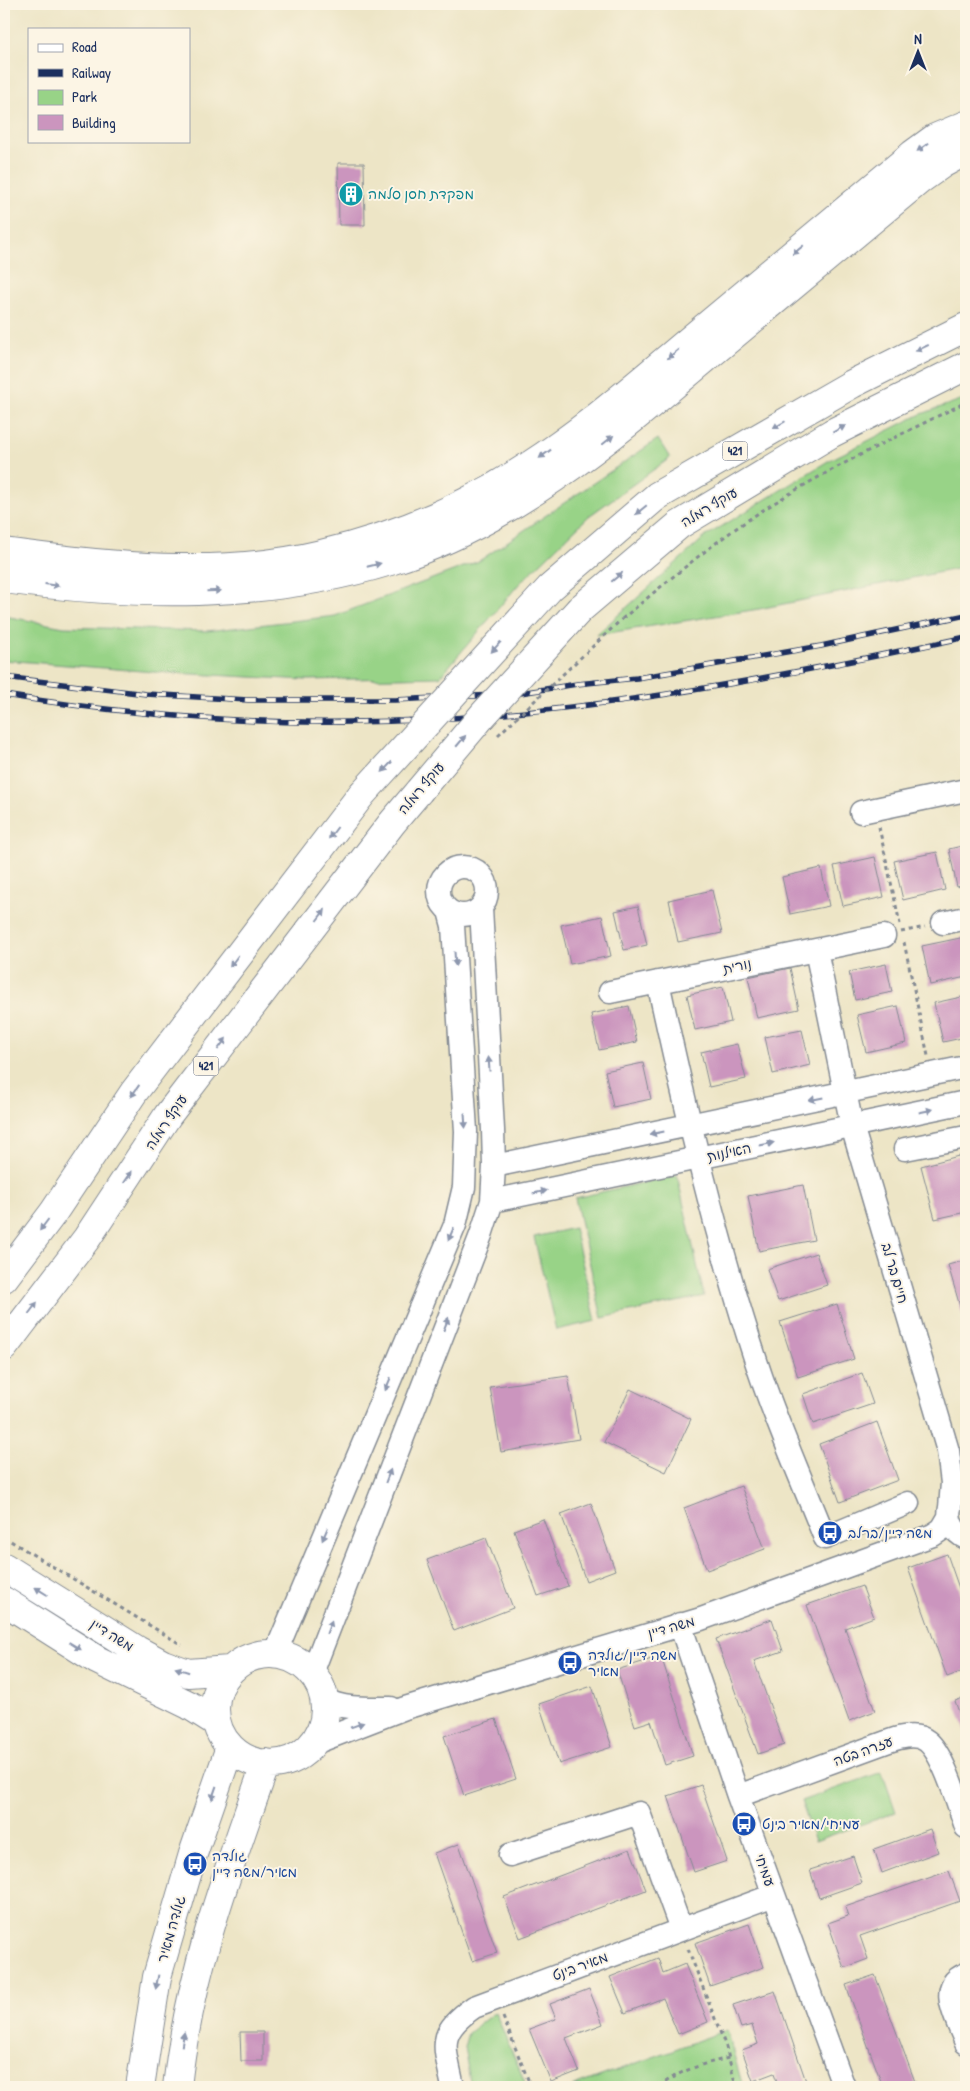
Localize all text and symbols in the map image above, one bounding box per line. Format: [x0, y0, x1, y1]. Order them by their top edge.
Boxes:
legend [28, 28, 190, 142]
north arrow [892, 28, 942, 78]
text: N [914, 29, 922, 48]
text: Road [72, 36, 97, 57]
text: Railway [72, 62, 111, 83]
text: Park [72, 86, 97, 107]
text: Building [72, 112, 116, 133]
one-way arrow [916, 142, 930, 152]
building icon: מפקדת חסן סלמה [338, 181, 364, 207]
place label: מפקדת חסן סלמה [368, 184, 474, 203]
one-way arrow [791, 244, 804, 255]
one-way arrow [915, 344, 929, 352]
one-way arrow [666, 348, 679, 359]
one-way arrow [773, 421, 786, 430]
one-way arrow [833, 425, 846, 434]
one-way arrow [602, 434, 615, 445]
road number: 421 [722, 442, 748, 461]
one-way arrow [538, 449, 552, 459]
street label: עוקף רמלה [677, 482, 741, 531]
one-way arrow [635, 504, 647, 515]
one-way arrow [367, 561, 382, 569]
one-way arrow [611, 572, 623, 583]
one-way arrow [44, 581, 60, 589]
one-way arrow [207, 587, 223, 595]
one-way arrow [490, 641, 502, 653]
one-way arrow [456, 734, 467, 747]
street label: עוקף רמלה [393, 757, 448, 818]
one-way arrow [381, 761, 393, 773]
one-way arrow [327, 826, 338, 839]
one-way arrow [316, 909, 327, 922]
one-way arrow [451, 952, 459, 968]
street label: נורית [720, 953, 753, 978]
one-way arrow [228, 955, 239, 968]
one-way arrow [217, 1038, 228, 1051]
road number: 421 [194, 1056, 218, 1076]
one-way arrow [485, 1056, 493, 1072]
one-way arrow [130, 1084, 140, 1097]
street label: עוקף רמלה [140, 1090, 191, 1153]
one-way arrow [808, 1095, 823, 1103]
one-way arrow [919, 1107, 934, 1115]
one-way arrow [461, 1114, 469, 1130]
one-way arrow [648, 1129, 664, 1137]
street label: האילנות [705, 1138, 753, 1165]
one-way arrow [760, 1140, 775, 1148]
one-way arrow [123, 1170, 133, 1184]
one-way arrow [532, 1188, 547, 1196]
one-way arrow [39, 1218, 49, 1232]
one-way arrow [446, 1227, 454, 1241]
street label: חיים בר לב [878, 1240, 913, 1305]
one-way arrow [28, 1301, 38, 1315]
one-way arrow [443, 1317, 451, 1331]
one-way arrow [384, 1377, 392, 1392]
one-way arrow [385, 1468, 392, 1483]
bus stop icon: משה דיין/ברלב [817, 1520, 843, 1546]
place label: משה דיין/ברלב [848, 1523, 932, 1542]
one-way arrow [321, 1527, 329, 1541]
one-way arrow [35, 1586, 48, 1595]
street label: משה דיין [645, 1611, 697, 1642]
street label: משה דיין [87, 1614, 138, 1655]
one-way arrow [326, 1620, 334, 1634]
one-way arrow [68, 1641, 81, 1651]
place label: משה דיין/גולדה מאיר [588, 1645, 677, 1680]
bus stop icon: משה דיין/גולדה מאיר [557, 1650, 583, 1676]
one-way arrow [175, 1666, 190, 1674]
one-way arrow [350, 1721, 365, 1729]
street label: עזרה בטה [830, 1731, 895, 1770]
one-way arrow [210, 1786, 217, 1801]
bus stop icon: עמיחי/מאיר בינט [731, 1811, 757, 1837]
place label: עמיחי/מאיר בינט [762, 1814, 860, 1833]
place label: גולדה מאיר/משה דיין [212, 1846, 297, 1881]
bus stop icon: גולדה מאיר/משה דיין [182, 1851, 208, 1877]
street label: עמיחי [751, 1851, 780, 1889]
street label: גולדה מאיר [152, 1893, 189, 1965]
street label: מאיר בינט [549, 1947, 610, 1984]
one-way arrow [152, 1975, 160, 1991]
one-way arrow [179, 2031, 187, 2047]

